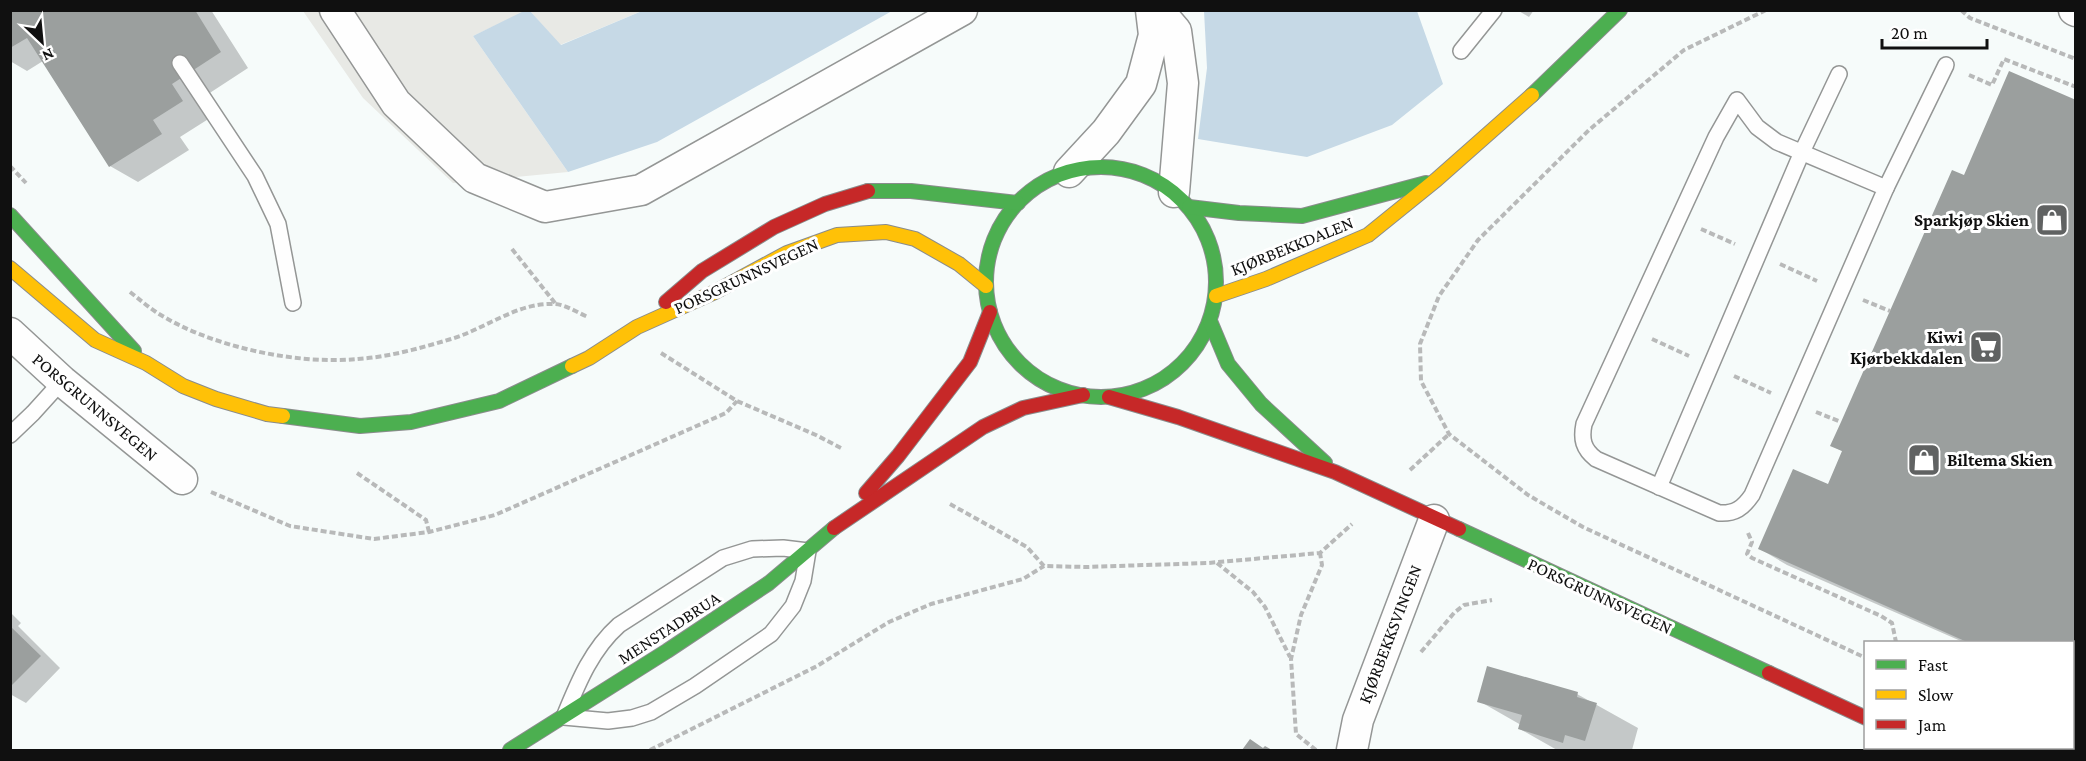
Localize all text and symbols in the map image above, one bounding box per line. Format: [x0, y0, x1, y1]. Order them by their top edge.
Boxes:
north arrow [12, 12, 72, 72]
scale bar [1882, 12, 1987, 50]
text: 20 m [1891, 23, 1928, 43]
text: N [40, 45, 57, 65]
shop icon: Sparkjøp Skien [2034, 202, 2070, 238]
place label: Sparkjøp Skien [1914, 210, 2030, 231]
street label: KJØRBEKKDALEN [1228, 212, 1356, 280]
street label: PORSGRUNNSVEGEN [671, 234, 822, 318]
place label: Kiwi Kjørbekkdalen [1850, 327, 1964, 369]
supermarket icon: Kiwi Kjørbekkdalen [1968, 329, 2004, 365]
street label: PORSGRUNNSVEGEN [28, 349, 162, 465]
shop icon: Biltema Skien [1906, 442, 1942, 478]
place label: Biltema Skien [1947, 450, 2054, 470]
street label: PORSGRUNNSVEGEN [1525, 554, 1676, 638]
street label: KJØRBEKKSVINGEN [1354, 562, 1426, 706]
street label: MENSTADBRUA [614, 587, 724, 668]
legend [1864, 641, 2074, 749]
text: Fast [1918, 655, 1949, 675]
text: Slow [1918, 685, 1954, 705]
text: Jam [1916, 715, 1947, 735]

